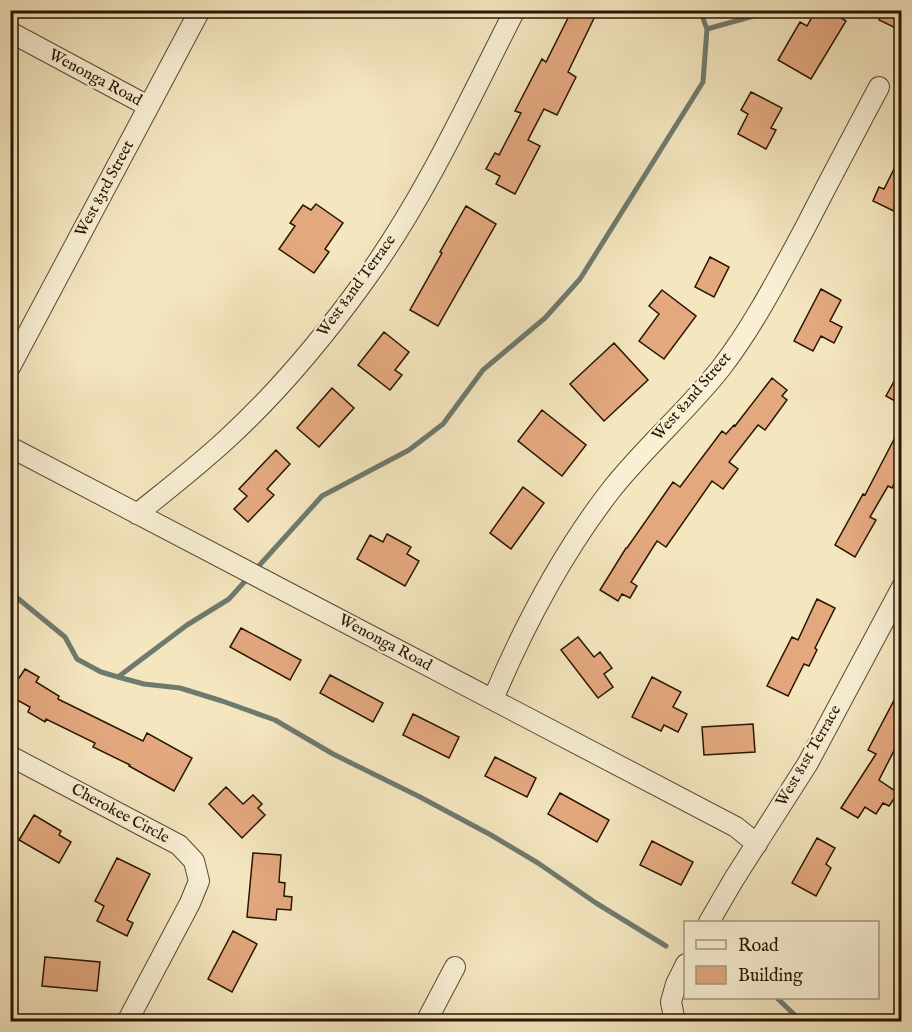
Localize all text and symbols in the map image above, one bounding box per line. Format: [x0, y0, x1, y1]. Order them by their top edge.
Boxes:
street label: Wenonga Road [45, 45, 145, 111]
street label: West 83rd Street [71, 137, 139, 241]
street label: West 82nd Terrace [313, 231, 401, 341]
street label: West 82nd Street [648, 348, 736, 445]
street label: Wenonga Road [335, 610, 435, 676]
street label: West 81st Terrace [772, 702, 846, 810]
street label: Cherokee Circle [67, 780, 173, 848]
legend [684, 921, 879, 999]
text: Road [738, 935, 779, 958]
text: Building [738, 965, 803, 988]

